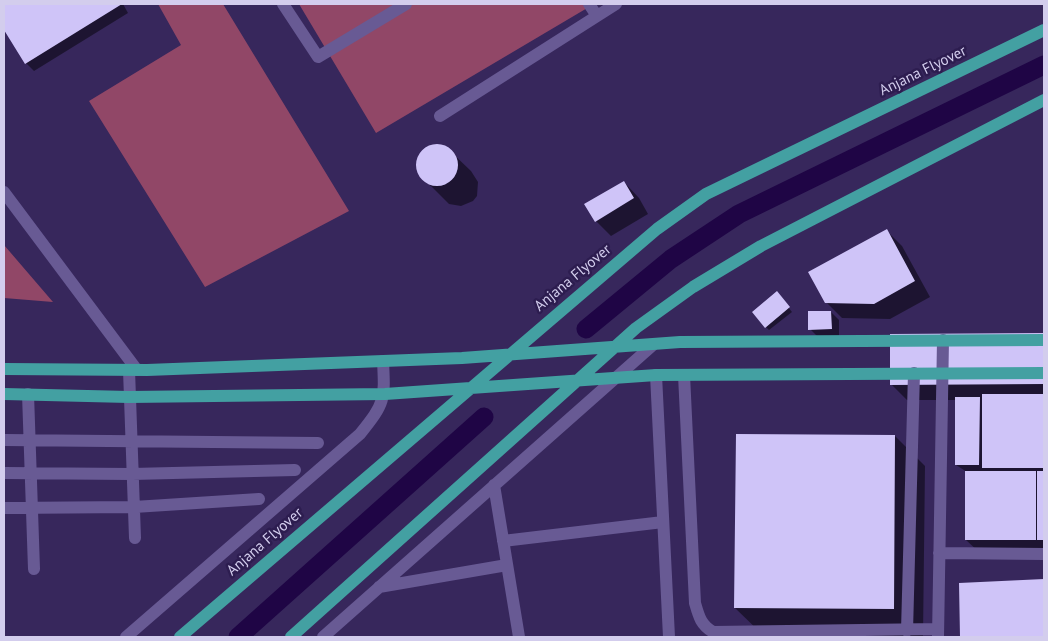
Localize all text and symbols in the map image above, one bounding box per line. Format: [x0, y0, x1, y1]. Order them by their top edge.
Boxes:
street label: Anjana Flyover [877, 42, 969, 100]
street label: Anjana Flyover [531, 241, 615, 315]
street label: Anjana Flyover [223, 504, 307, 580]

